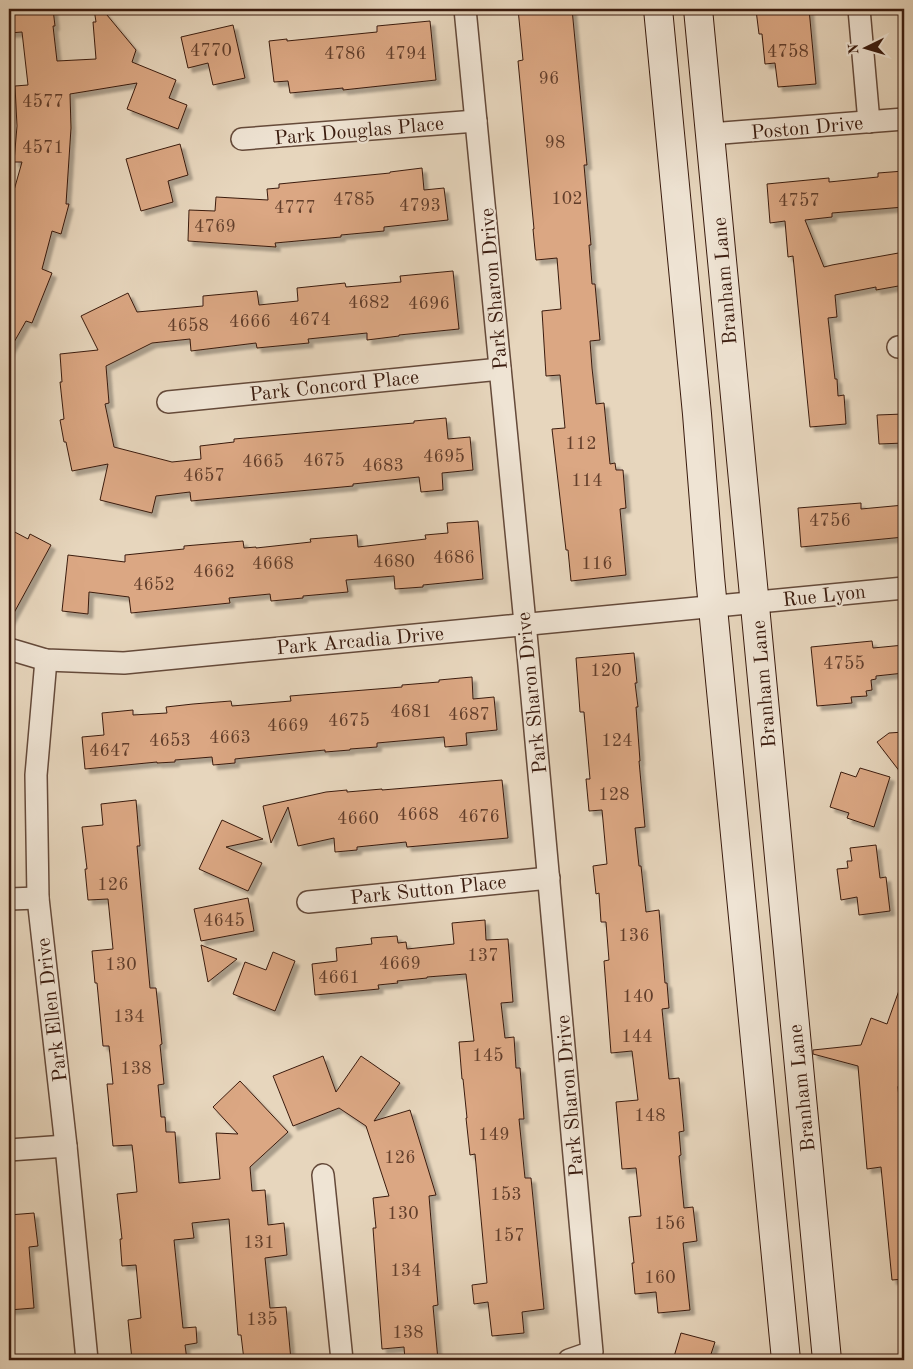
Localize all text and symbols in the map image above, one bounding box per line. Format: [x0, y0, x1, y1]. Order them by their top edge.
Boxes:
north arrow [840, 22, 890, 72]
house number: 4770 [190, 42, 232, 60]
house number: 4758 [767, 43, 809, 61]
text: N [847, 43, 861, 55]
house number: 4786 [324, 45, 366, 63]
house number: 4794 [385, 45, 427, 63]
house number: 96 [539, 70, 559, 88]
house number: 4577 [22, 93, 64, 111]
street label: Poston Drive [750, 114, 864, 144]
street label: Park Douglas Place [274, 115, 445, 149]
house number: 98 [545, 134, 565, 152]
house number: 4571 [22, 139, 64, 157]
house number: 102 [551, 190, 583, 208]
house number: 4785 [333, 191, 375, 209]
house number: 4757 [778, 192, 820, 210]
house number: 4793 [399, 197, 441, 215]
house number: 4777 [274, 199, 316, 217]
street label: Park Sharon Drive [478, 207, 512, 371]
street label: Branham Lane [710, 216, 742, 346]
house number: 4769 [194, 218, 236, 236]
house number: 4682 [348, 294, 390, 312]
house number: 4696 [408, 295, 450, 313]
house number: 4674 [289, 311, 331, 329]
house number: 4666 [229, 313, 271, 331]
house number: 4658 [167, 317, 209, 335]
street label: Park Concord Place [248, 368, 420, 406]
house number: 112 [565, 435, 597, 453]
house number: 4695 [423, 448, 465, 466]
house number: 4675 [303, 452, 345, 470]
house number: 4665 [242, 453, 284, 471]
house number: 4683 [362, 457, 404, 475]
house number: 4657 [183, 467, 225, 485]
house number: 114 [571, 472, 603, 490]
house number: 4756 [809, 512, 851, 530]
house number: 4686 [433, 549, 475, 567]
house number: 4680 [373, 553, 415, 571]
house number: 4668 [252, 555, 294, 573]
house number: 116 [581, 555, 613, 573]
house number: 4662 [193, 563, 235, 581]
house number: 4652 [133, 576, 175, 594]
street label: Rue Lyon [782, 583, 867, 611]
street label: Park Sharon Drive [515, 611, 551, 775]
street label: Branham Lane [749, 619, 781, 749]
street label: Park Arcadia Drive [275, 625, 445, 659]
house number: 4755 [823, 655, 865, 673]
house number: 120 [590, 662, 622, 680]
house number: 4681 [390, 703, 432, 721]
house number: 4687 [448, 706, 490, 724]
house number: 4675 [328, 712, 370, 730]
house number: 4669 [267, 717, 309, 735]
house number: 4663 [209, 729, 251, 747]
house number: 4653 [149, 732, 191, 750]
house number: 124 [601, 732, 633, 750]
house number: 4647 [89, 742, 131, 760]
house number: 128 [598, 786, 630, 804]
house number: 4668 [397, 806, 439, 824]
house number: 4676 [458, 808, 500, 826]
house number: 4660 [337, 810, 379, 828]
street label: Park Sutton Place [349, 873, 507, 909]
house number: 126 [97, 876, 129, 894]
house number: 4645 [203, 912, 245, 930]
house number: 136 [618, 927, 650, 945]
street label: Park Ellen Drive [34, 937, 72, 1083]
house number: 137 [467, 947, 499, 965]
house number: 4669 [379, 955, 421, 973]
house number: 130 [105, 956, 137, 974]
house number: 4661 [318, 969, 360, 987]
house number: 140 [622, 988, 654, 1006]
house number: 134 [113, 1008, 145, 1026]
street label: Park Sharon Drive [554, 1014, 588, 1178]
street label: Branham Lane [786, 1023, 820, 1153]
house number: 144 [621, 1028, 653, 1046]
house number: 145 [472, 1047, 504, 1065]
house number: 138 [120, 1060, 152, 1078]
house number: 148 [634, 1107, 666, 1125]
house number: 149 [478, 1126, 510, 1144]
house number: 126 [384, 1149, 416, 1167]
house number: 153 [490, 1186, 522, 1204]
house number: 130 [387, 1205, 419, 1223]
house number: 156 [654, 1215, 686, 1233]
house number: 157 [493, 1227, 525, 1245]
house number: 131 [243, 1234, 275, 1252]
house number: 134 [390, 1262, 422, 1280]
house number: 160 [644, 1269, 676, 1287]
house number: 135 [246, 1311, 278, 1329]
house number: 138 [392, 1324, 424, 1342]

